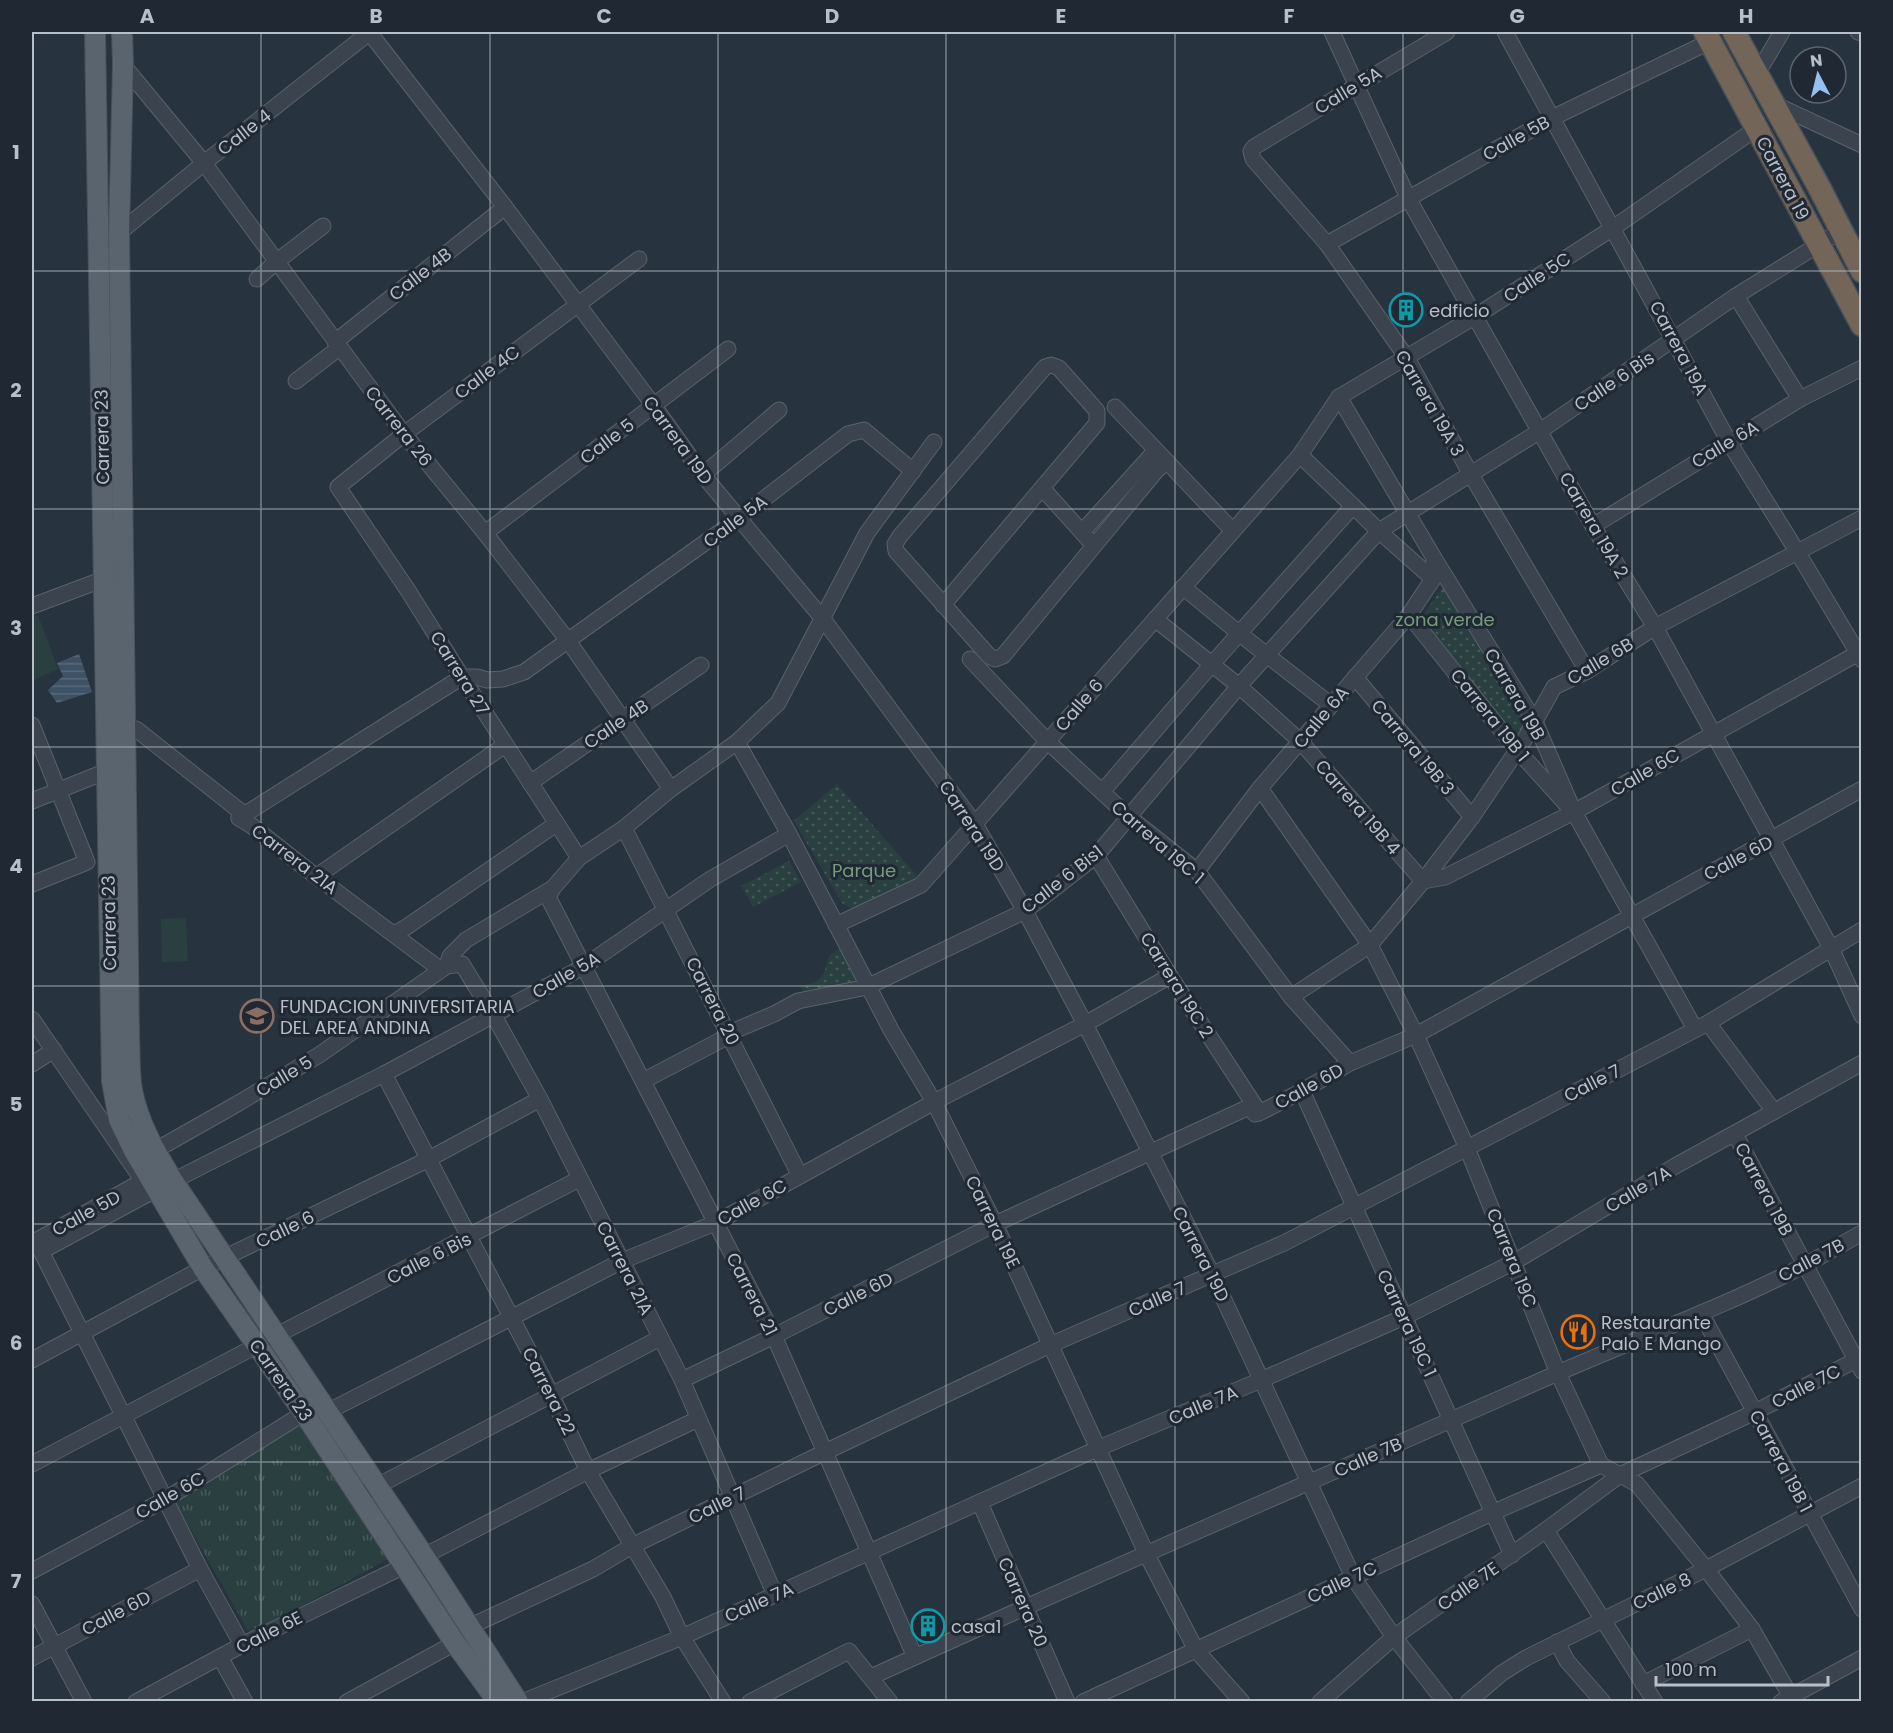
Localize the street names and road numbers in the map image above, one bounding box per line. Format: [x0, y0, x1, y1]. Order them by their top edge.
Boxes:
street label: Calle 5A [1310, 60, 1386, 120]
street label: Calle 4 [212, 103, 276, 161]
street label: Calle 5B [1478, 109, 1554, 167]
street label: Carrera 19 [1750, 132, 1816, 224]
street label: Calle 4B [383, 242, 457, 306]
street label: Calle 5C [1498, 246, 1576, 308]
street label: Carrera 19A [1644, 296, 1714, 400]
street label: Calle 4C [449, 339, 525, 405]
street label: Carrera 19A 3 [1389, 345, 1471, 461]
street label: Calle 6 Bis [1569, 345, 1659, 417]
street label: Carrera 26 [360, 380, 438, 472]
street label: Carrera 23 [89, 389, 115, 485]
street label: Carrera 19D [637, 391, 719, 489]
street label: Calle 5 [575, 412, 639, 470]
street label: Calle 6A [1687, 414, 1763, 474]
street label: Carrera 19A 2 [1553, 467, 1635, 583]
street label: Calle 5A [698, 489, 772, 553]
street label: Carrera 27 [424, 626, 496, 720]
street label: Calle 6B [1562, 631, 1638, 691]
street label: Carrera 19B [1479, 643, 1551, 745]
street label: Carrera 19B 1 [1445, 663, 1535, 767]
street label: Calle 6 [1049, 673, 1109, 737]
street label: Calle 6A [1287, 680, 1355, 754]
street label: Calle 4B [579, 693, 653, 755]
street label: Carrera 19B 3 [1366, 694, 1460, 800]
street label: Calle 6C [1606, 742, 1684, 802]
street label: Carrera 19B 4 [1310, 754, 1406, 860]
street label: Carrera 19D [933, 776, 1011, 876]
street label: Carrera 19C 1 [1106, 795, 1210, 889]
street label: Carrera 21A [247, 818, 343, 900]
street label: Calle 6D [1699, 829, 1777, 887]
street label: Calle 6 Bis1 [1016, 839, 1108, 919]
street label: Carrera 23 [96, 875, 122, 971]
street label: Carrera 19C 2 [1134, 927, 1220, 1043]
street label: Calle 5A [528, 946, 604, 1004]
street label: Carrera 20 [680, 953, 746, 1049]
street label: Calle 5 [251, 1049, 317, 1103]
street label: Calle 6D [1270, 1057, 1348, 1115]
street label: Calle 7 [1559, 1058, 1625, 1108]
street label: Carrera 19B [1729, 1138, 1799, 1240]
street label: Calle 7A [1600, 1160, 1676, 1218]
street label: Carrera 19E [960, 1171, 1026, 1273]
street label: Calle 6C [713, 1173, 791, 1231]
street label: Calle 5D [47, 1184, 125, 1242]
street label: Carrera 19D [1166, 1202, 1236, 1306]
street label: Calle 6 [252, 1204, 318, 1254]
street label: Carrera 19C [1481, 1204, 1543, 1312]
street label: Carrera 21A [591, 1217, 659, 1319]
street label: Calle 6 Bis [382, 1226, 476, 1290]
street label: Calle 7B [1773, 1232, 1849, 1288]
street label: Carrera 21 [720, 1248, 784, 1340]
street label: Carrera 19C 1 [1371, 1265, 1443, 1381]
street label: Calle 6D [819, 1266, 897, 1322]
street label: Calle 7 [1124, 1275, 1190, 1323]
street label: Carrera 23 [243, 1334, 319, 1426]
street label: Carrera 22 [516, 1343, 582, 1439]
street label: Calle 7C [1767, 1358, 1845, 1414]
street label: Calle 7A [1165, 1379, 1241, 1431]
street label: Carrera 19B 1 [1743, 1405, 1819, 1517]
street label: Calle 7B [1330, 1431, 1406, 1483]
street label: Calle 6C [131, 1465, 209, 1525]
street label: Calle 7 [684, 1480, 750, 1530]
street label: Carrera 20 [992, 1553, 1054, 1651]
street label: Calle 7C [1303, 1555, 1381, 1609]
street label: Calle 7E [1432, 1556, 1504, 1616]
street label: Calle 8 [1629, 1566, 1695, 1616]
street label: Calle 7A [721, 1576, 797, 1628]
street label: Calle 6D [77, 1584, 155, 1642]
street label: Calle 6E [231, 1605, 307, 1659]

